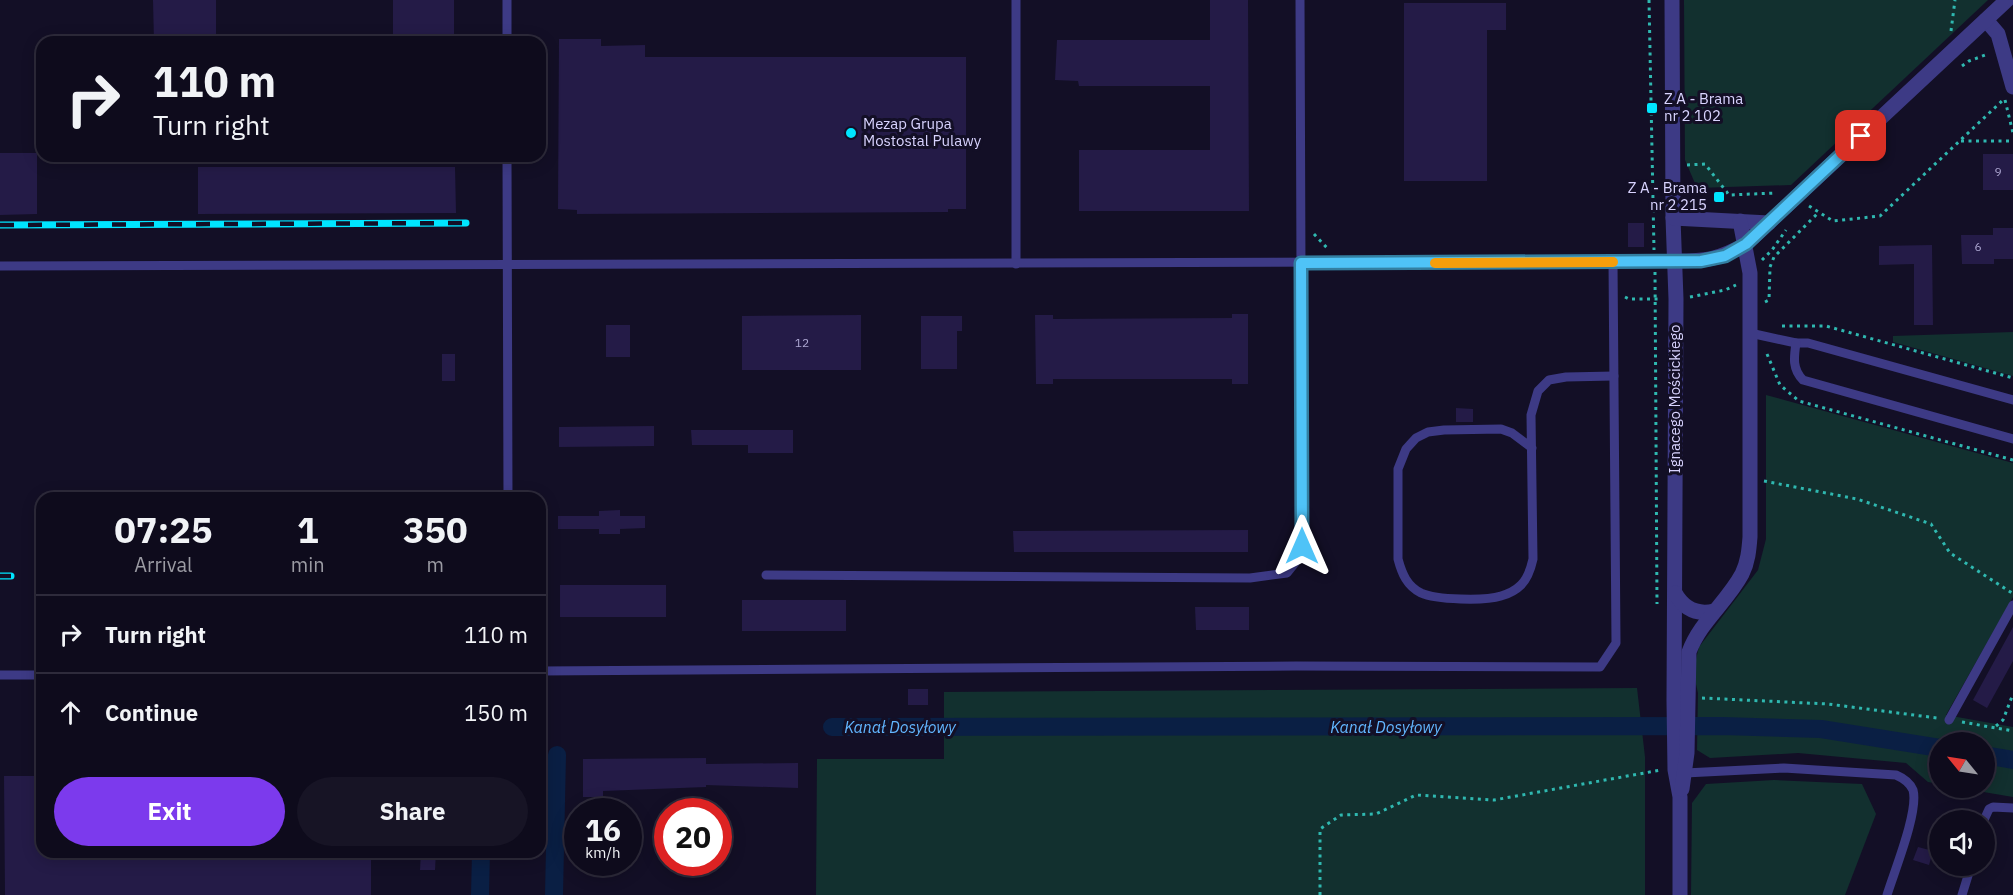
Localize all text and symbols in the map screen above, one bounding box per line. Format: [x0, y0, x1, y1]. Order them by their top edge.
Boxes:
text: 110 m [153, 54, 276, 109]
icon: right [54, 60, 132, 138]
place label: Z A - Brama nr 2 102 [1664, 89, 1743, 125]
marker: Z A - Brama nr 2 102 [1645, 101, 1659, 115]
text: Turn right [153, 107, 270, 142]
pin [1835, 110, 1886, 161]
place label: Mezap Grupa Mostostal Pulawy [863, 114, 982, 150]
icon: arrive [1844, 119, 1877, 152]
marker: Mezap Grupa Mostostal Pulawy [844, 126, 858, 140]
house number: 9 [1994, 164, 2002, 179]
place label: Z A - Brama nr 2 215 [1628, 178, 1707, 214]
marker: Z A - Brama nr 2 215 [1712, 190, 1726, 204]
house number: 6 [1974, 239, 1982, 254]
street label: Ignacego Mościckiego [1665, 325, 1684, 473]
house number: 12 [795, 335, 809, 350]
text: 07:25 [114, 506, 213, 553]
text: 1 [297, 506, 319, 553]
text: 350 [403, 506, 468, 553]
position arrow [1270, 514, 1334, 578]
text: Arrival [134, 551, 193, 578]
text: min [291, 551, 325, 578]
text: m [427, 551, 444, 578]
icon: right [54, 618, 87, 651]
text: Turn right [105, 620, 206, 649]
text: 110 m [464, 620, 528, 649]
icon: ahead [54, 696, 87, 729]
text: Continue [105, 698, 198, 727]
text: 150 m [464, 698, 528, 727]
water label: Kanał Dosyłowy [844, 717, 957, 737]
water label: Kanał Dosyłowy [1330, 717, 1443, 737]
north arrow [1929, 732, 1995, 798]
map controls [1929, 732, 1995, 876]
button: Exit [54, 777, 285, 846]
button: Share [297, 777, 528, 846]
speed limit sign: 20 [654, 798, 732, 876]
text: 16 [585, 810, 621, 849]
button: sound [1929, 810, 1995, 876]
text: km/h [585, 843, 621, 862]

